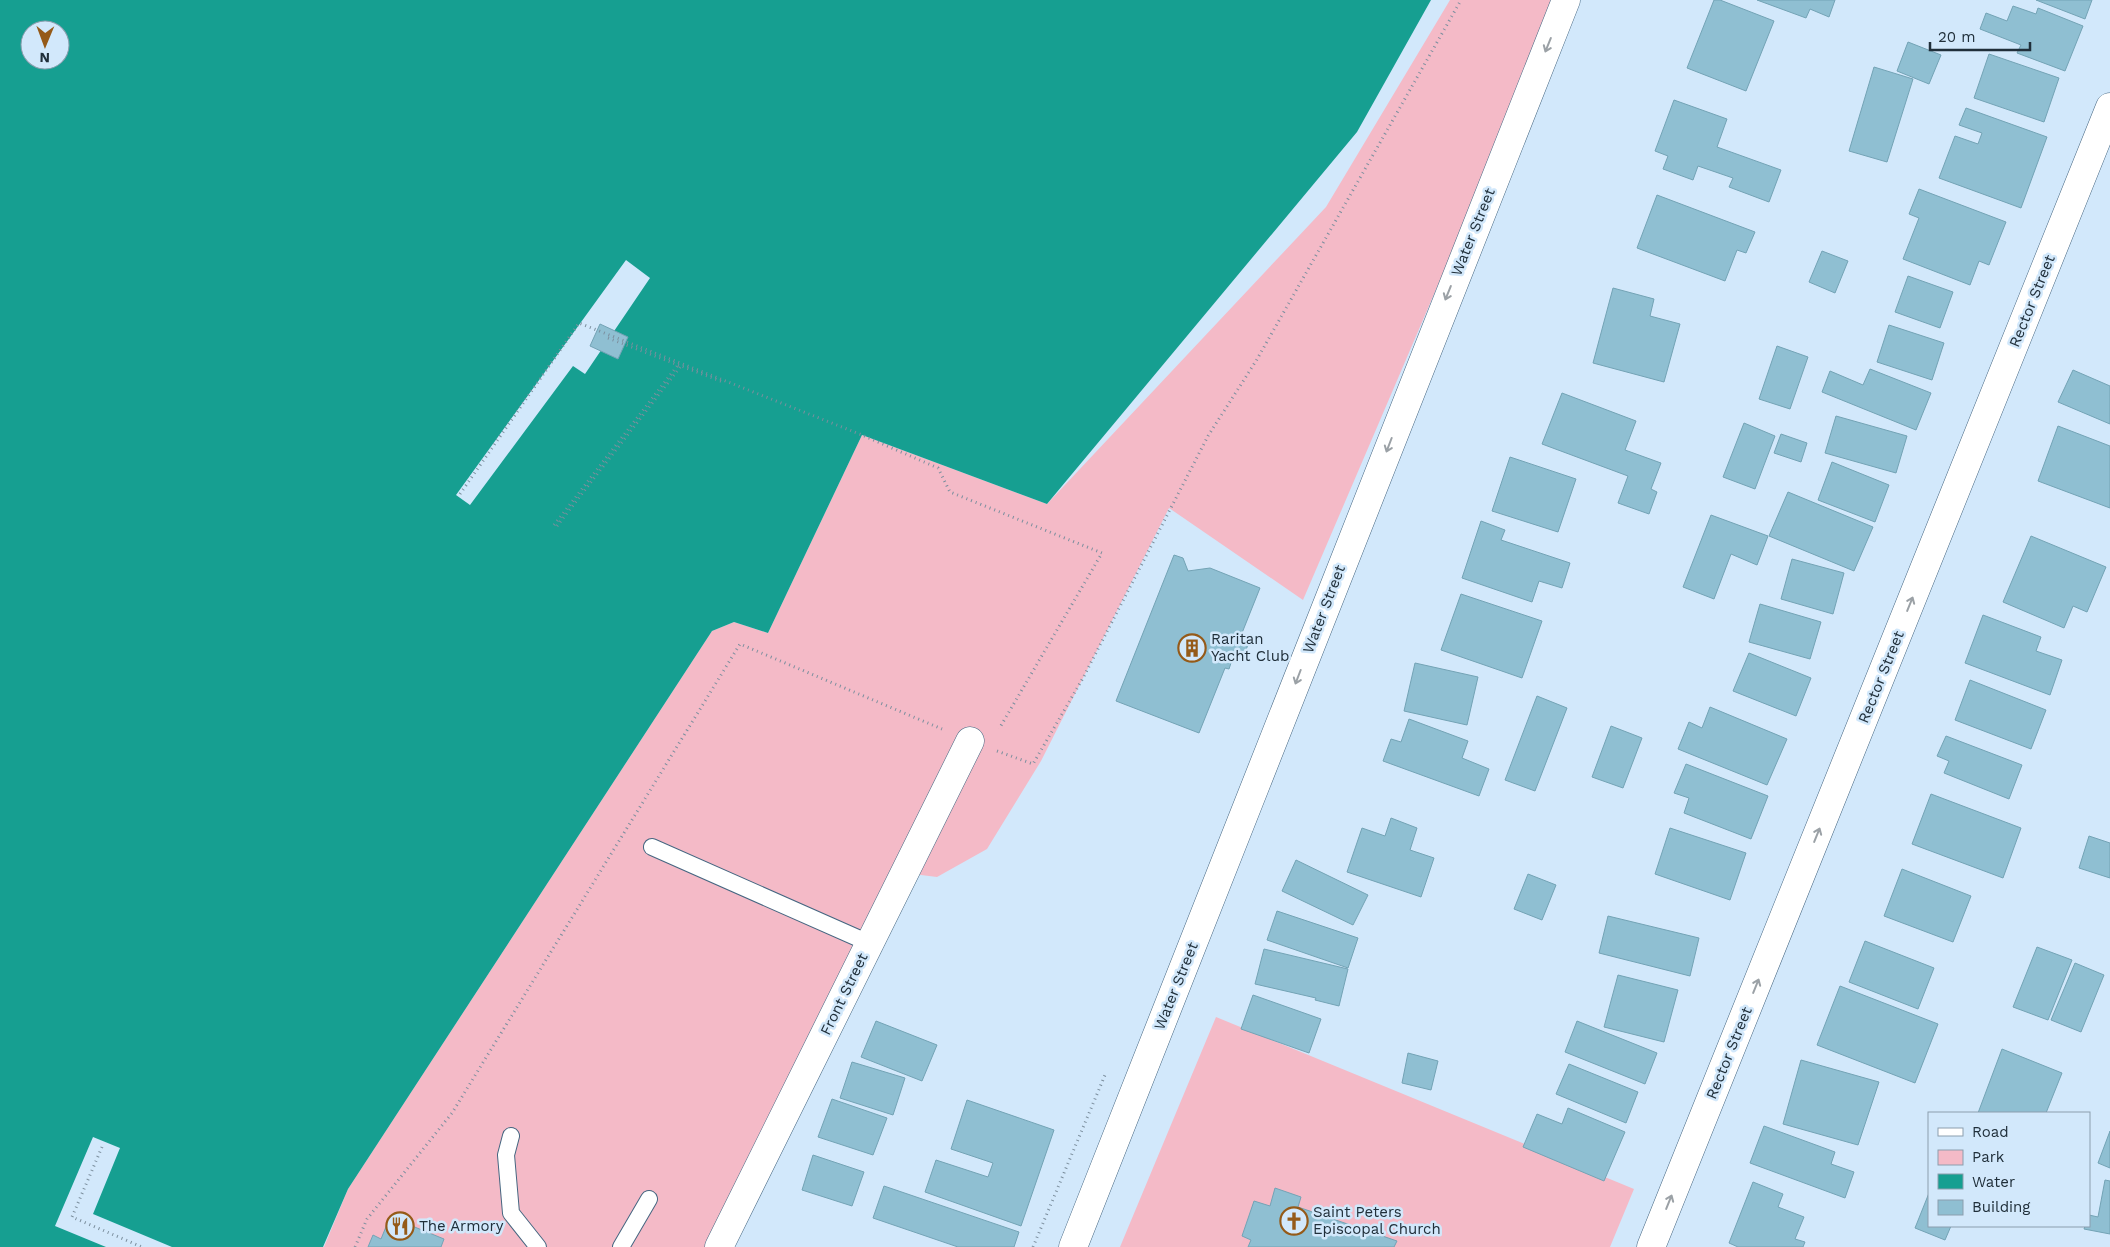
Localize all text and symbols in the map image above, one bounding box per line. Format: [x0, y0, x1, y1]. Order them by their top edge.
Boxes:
north arrow [20, 20, 70, 70]
scale bar [1930, 20, 2030, 52]
text: 20 m [1938, 28, 1976, 46]
one-way arrow [1543, 37, 1552, 52]
text: N [39, 50, 50, 66]
street label: Water Street [1447, 185, 1499, 278]
street label: Rector Street [2005, 251, 2059, 350]
one-way arrow [1443, 286, 1452, 301]
one-way arrow [1384, 437, 1393, 452]
street label: Water Street [1299, 562, 1349, 656]
one-way arrow [1906, 596, 1915, 612]
street label: Rector Street [1854, 627, 1908, 726]
place label: Raritan Yacht Club [1211, 630, 1289, 665]
building icon: Raritan Yacht Club [1177, 633, 1207, 663]
one-way arrow [1292, 670, 1301, 685]
one-way arrow [1813, 828, 1822, 843]
street label: Water Street [1150, 939, 1202, 1032]
street label: Front Street [816, 949, 872, 1038]
one-way arrow [1752, 979, 1761, 994]
street label: Rector Street [1702, 1003, 1756, 1102]
legend [1928, 1112, 2090, 1227]
text: Road [1972, 1123, 2009, 1141]
text: Park [1972, 1148, 2005, 1166]
text: Water [1972, 1173, 2015, 1191]
one-way arrow [1665, 1195, 1674, 1210]
text: Building [1972, 1198, 2030, 1216]
place label: Saint Peters Episcopal Church [1313, 1203, 1441, 1238]
church icon: Saint Peters Episcopal Church [1279, 1206, 1309, 1236]
restaurant icon: The Armory [385, 1211, 415, 1241]
place label: The Armory [419, 1217, 504, 1235]

